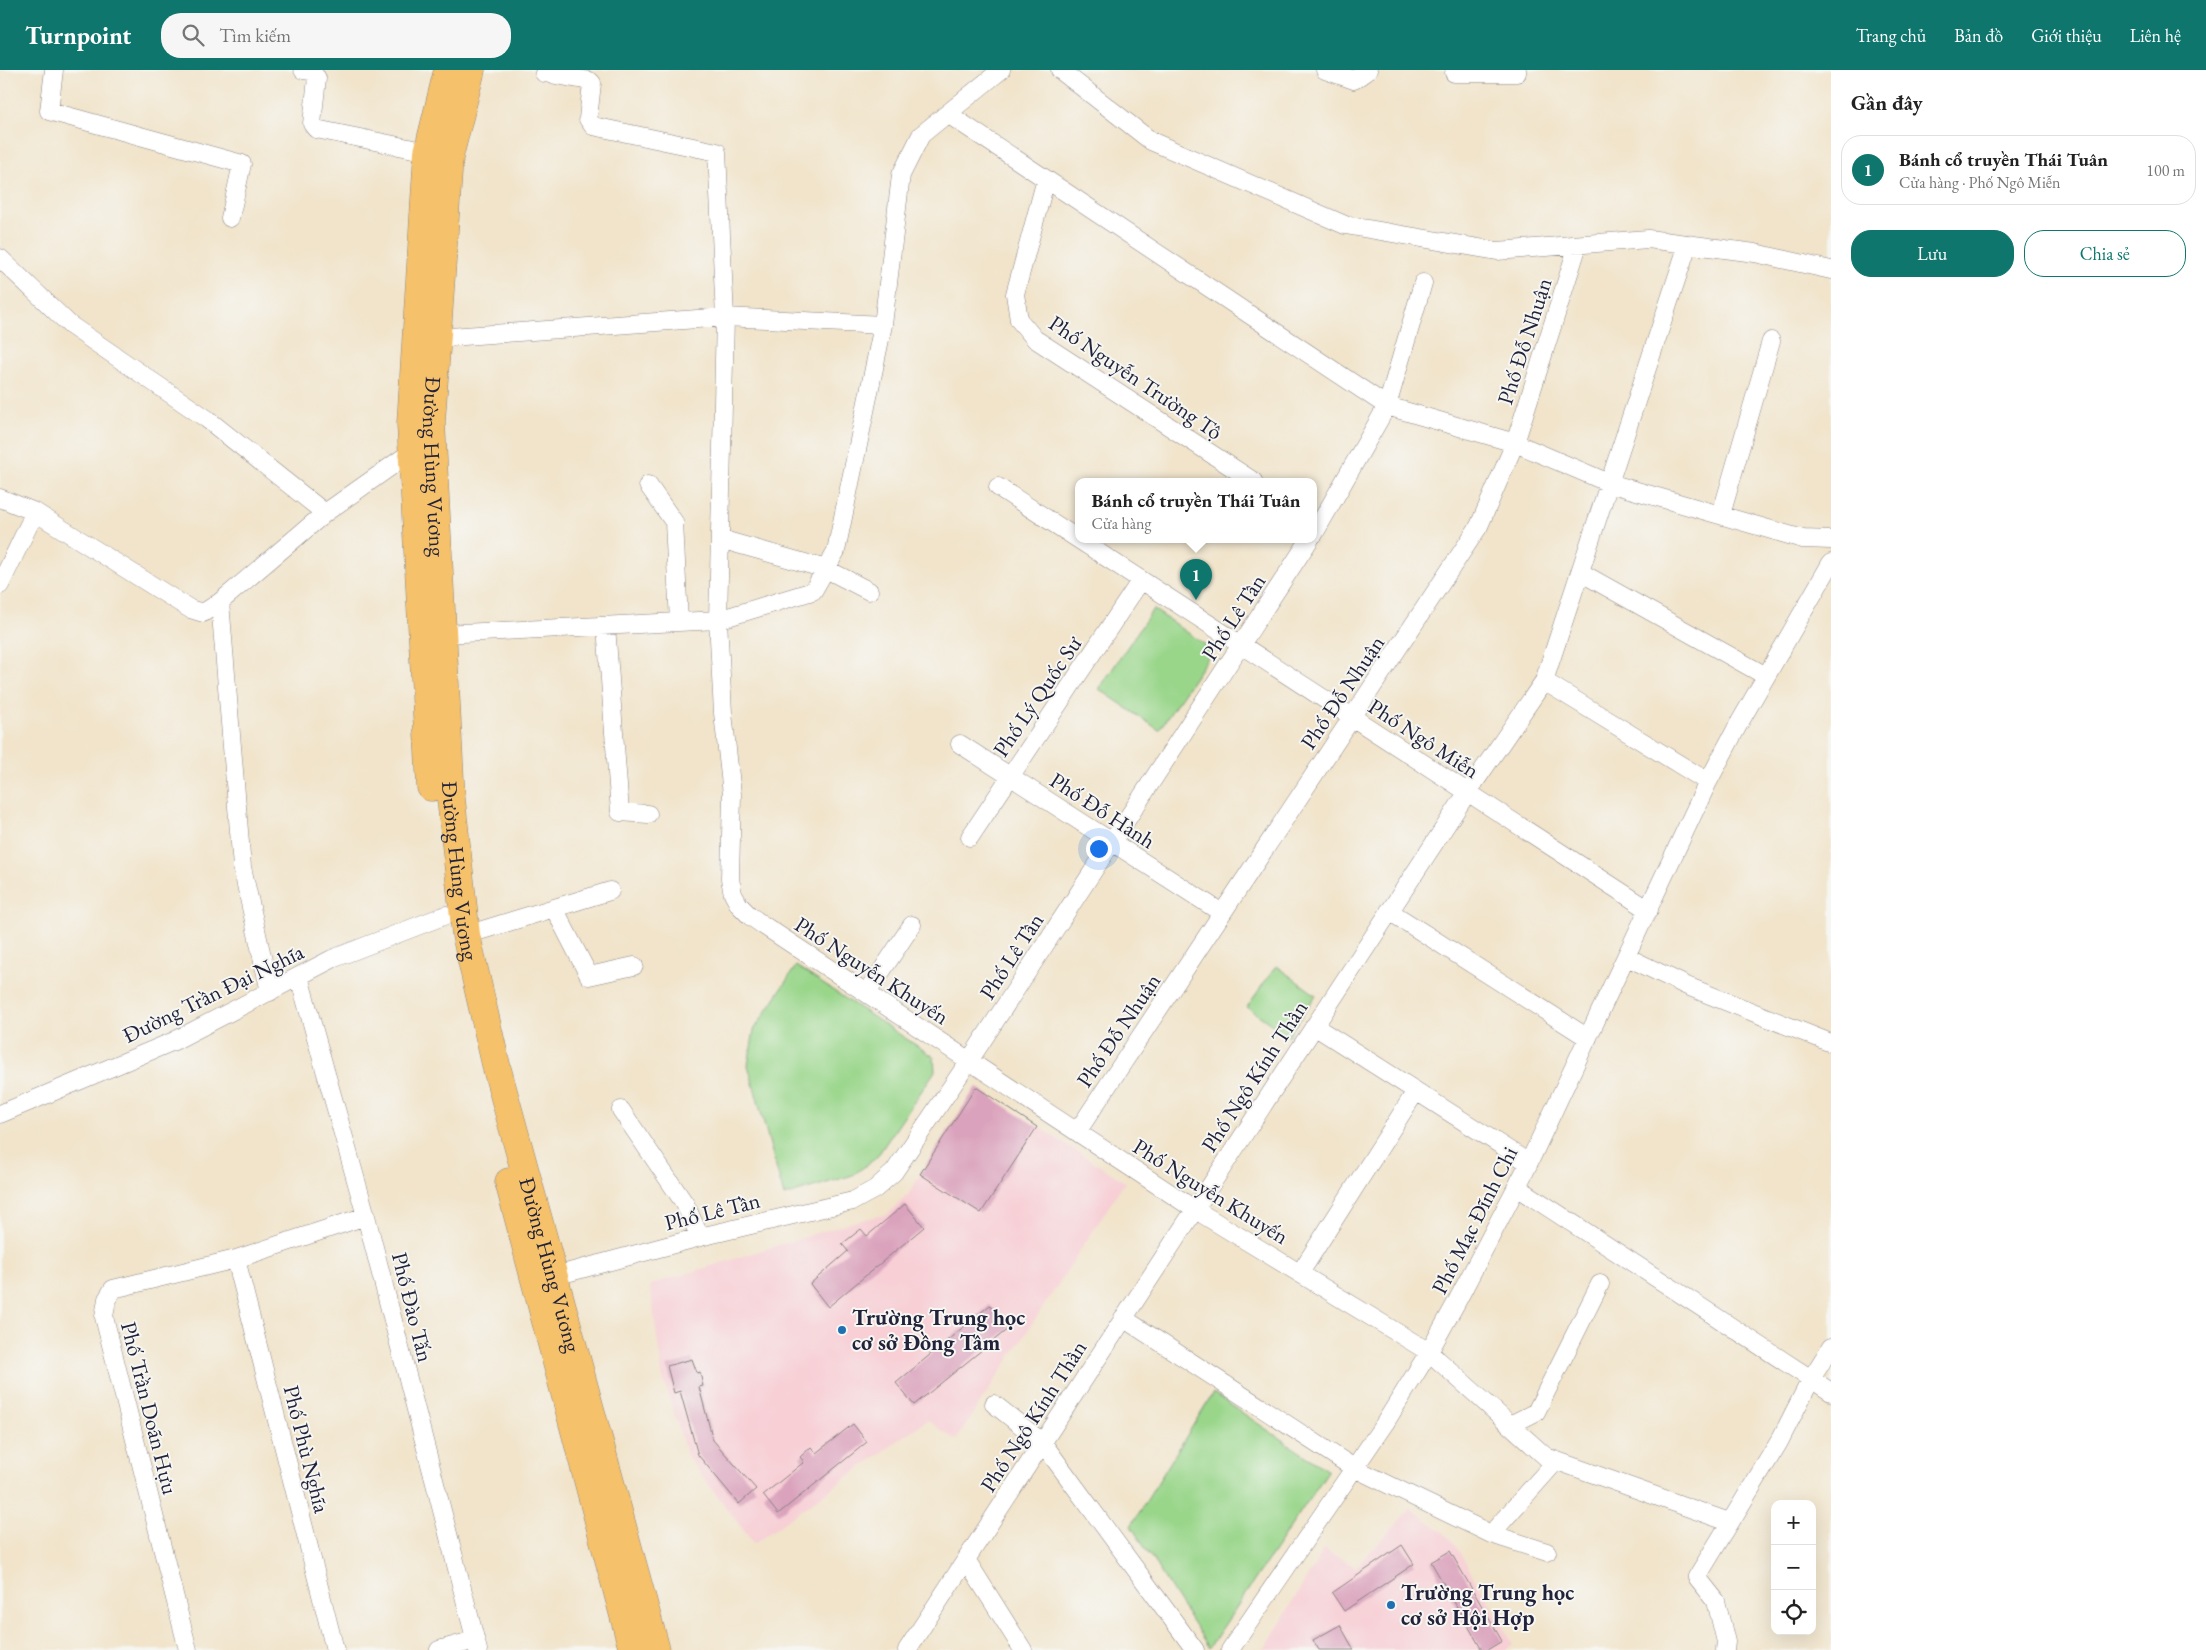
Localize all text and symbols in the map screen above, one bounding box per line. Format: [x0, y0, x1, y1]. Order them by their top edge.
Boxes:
search box [161, 13, 511, 58]
text: Turnpoint [25, 20, 131, 51]
icon: search [179, 21, 207, 49]
text: Tìm kiếm [219, 23, 291, 48]
text: Trang chủ [1856, 24, 1926, 47]
text: Bản đồ [1954, 24, 2003, 47]
text: Giới thiệu [2031, 24, 2102, 47]
text: Liên hệ [2130, 24, 2181, 47]
text: Gần đây [1851, 89, 1923, 116]
text: Bánh cổ truyền Thái Tuân [1899, 147, 2108, 172]
text: 1 [1864, 160, 1872, 181]
text: 100 m [2146, 160, 2185, 181]
text: Cửa hàng · Phố Ngô Miễn [1899, 172, 2061, 193]
button: Lưu [1851, 230, 2014, 277]
button: Chia sẻ [2024, 230, 2186, 277]
street label: Phố Đỗ Nhuận [1490, 274, 1559, 408]
street label: Phố Nguyễn Trường Tộ [1043, 309, 1228, 446]
street label: Đường Hùng Vương [416, 376, 452, 558]
popup [1075, 478, 1317, 543]
text: Bánh cổ truyền Thái Tuân [1091, 488, 1301, 513]
text: Cửa hàng [1091, 513, 1151, 534]
pin: 1 [1180, 559, 1212, 600]
street label: Phố Lê Tần [1195, 568, 1272, 666]
street label: Phố Đỗ Nhuận [1294, 629, 1391, 755]
street label: Phố Lý Quốc Sư [986, 630, 1089, 762]
street label: Phố Ngô Miễn [1363, 692, 1485, 785]
street label: Phố Đỗ Hành [1044, 766, 1161, 855]
street label: Đường Hùng Vương [435, 780, 485, 964]
your location [1086, 836, 1112, 862]
street label: Phố Lê Tần [973, 907, 1050, 1005]
street label: Phố Nguyễn Khuyến [789, 910, 955, 1031]
street label: Đường Trần Đại Nghĩa [118, 937, 309, 1050]
street label: Phố Đỗ Nhuận [1070, 967, 1167, 1093]
street label: Phố Ngô Kính Thần [1195, 995, 1315, 1158]
street label: Phố Nguyễn Khuyến [1127, 1132, 1294, 1251]
street label: Phố Mạc Đĩnh Chi [1425, 1141, 1524, 1299]
street label: Đường Hùng Vương [512, 1174, 588, 1356]
street label: Phố Lê Tần [661, 1186, 763, 1237]
street label: Phố Đào Tấn [385, 1249, 440, 1365]
place label: Trường Trung học cơ sở Đồng Tâm [852, 1303, 1025, 1357]
street label: Phố Trần Doãn Hựu [114, 1319, 185, 1498]
marker: Trường Trung học cơ sở Đồng Tâm [836, 1324, 848, 1336]
street label: Phố Ngô Kính Thần [974, 1335, 1094, 1498]
street label: Phố Phù Nghĩa [277, 1382, 336, 1516]
map controls [1771, 1500, 1816, 1635]
button: + [1771, 1500, 1816, 1545]
button: − [1771, 1545, 1816, 1590]
place label: Trường Trung học cơ sở Hội Hợp [1401, 1578, 1574, 1632]
button: locate [1771, 1590, 1816, 1635]
marker: Trường Trung học cơ sở Hội Hợp [1385, 1599, 1397, 1611]

